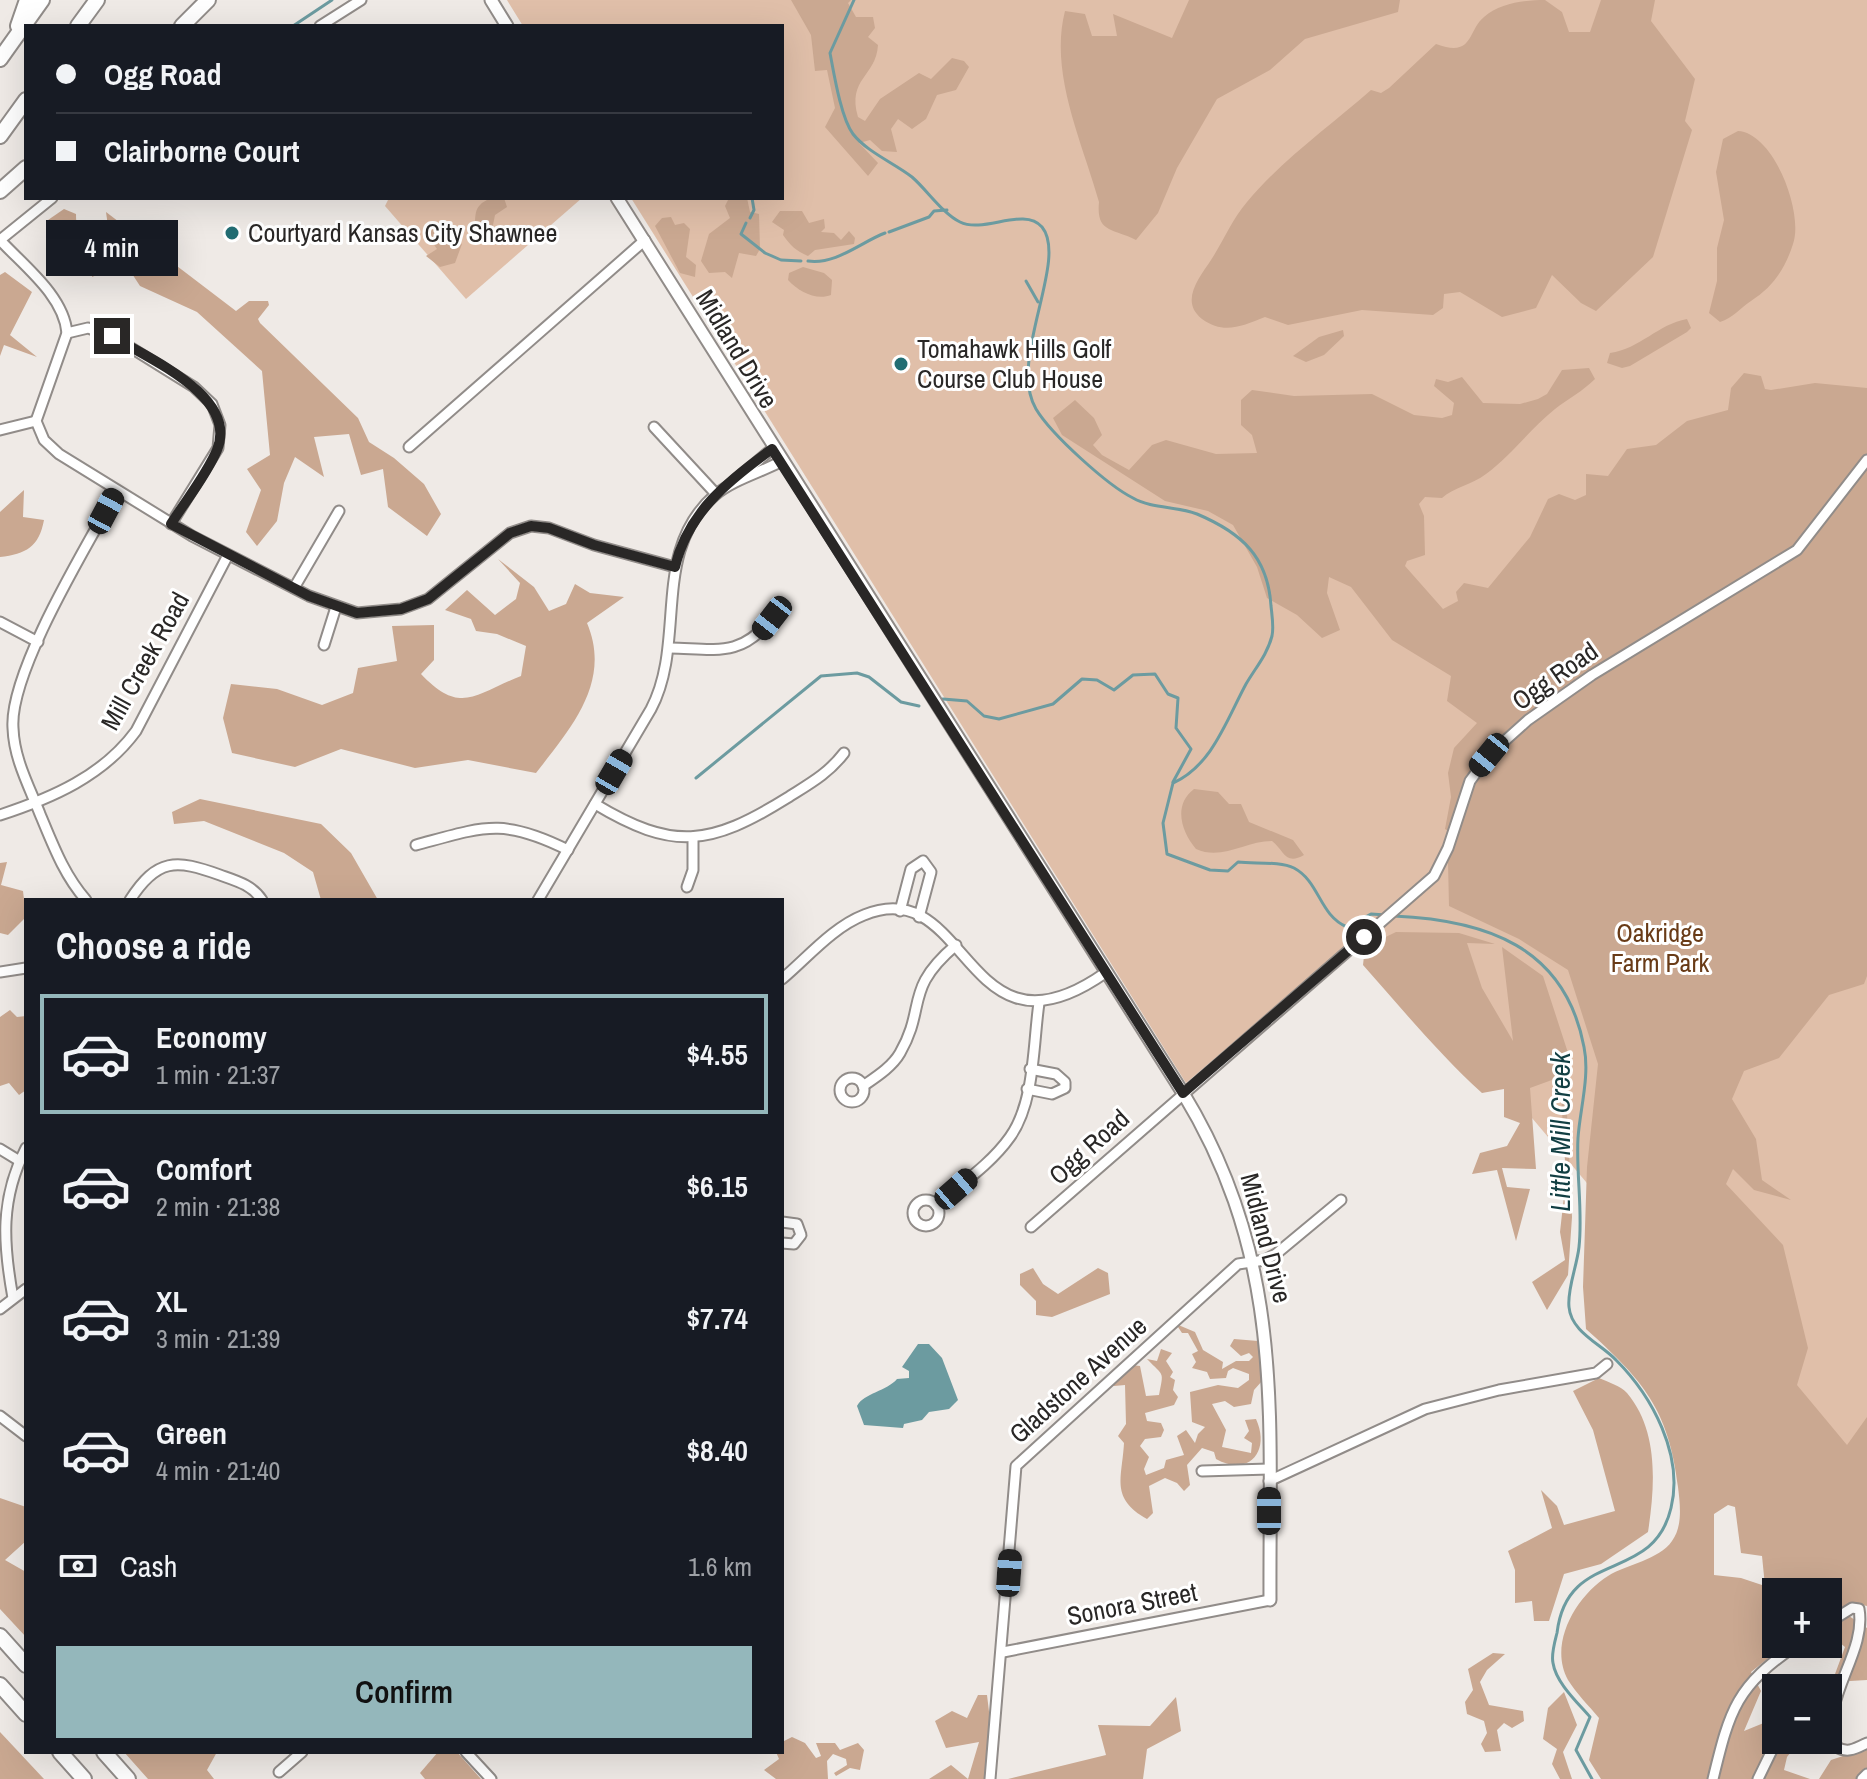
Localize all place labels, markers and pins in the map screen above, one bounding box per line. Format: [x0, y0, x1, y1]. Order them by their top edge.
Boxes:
place label: Courtyard Kansas City Shawnee [248, 215, 557, 250]
marker: Courtyard Kansas City Shawnee [223, 224, 241, 242]
place label: Tomahawk Hills Golf Course Club House [917, 331, 1111, 396]
marker: Tomahawk Hills Golf Course Club House [892, 355, 910, 373]

